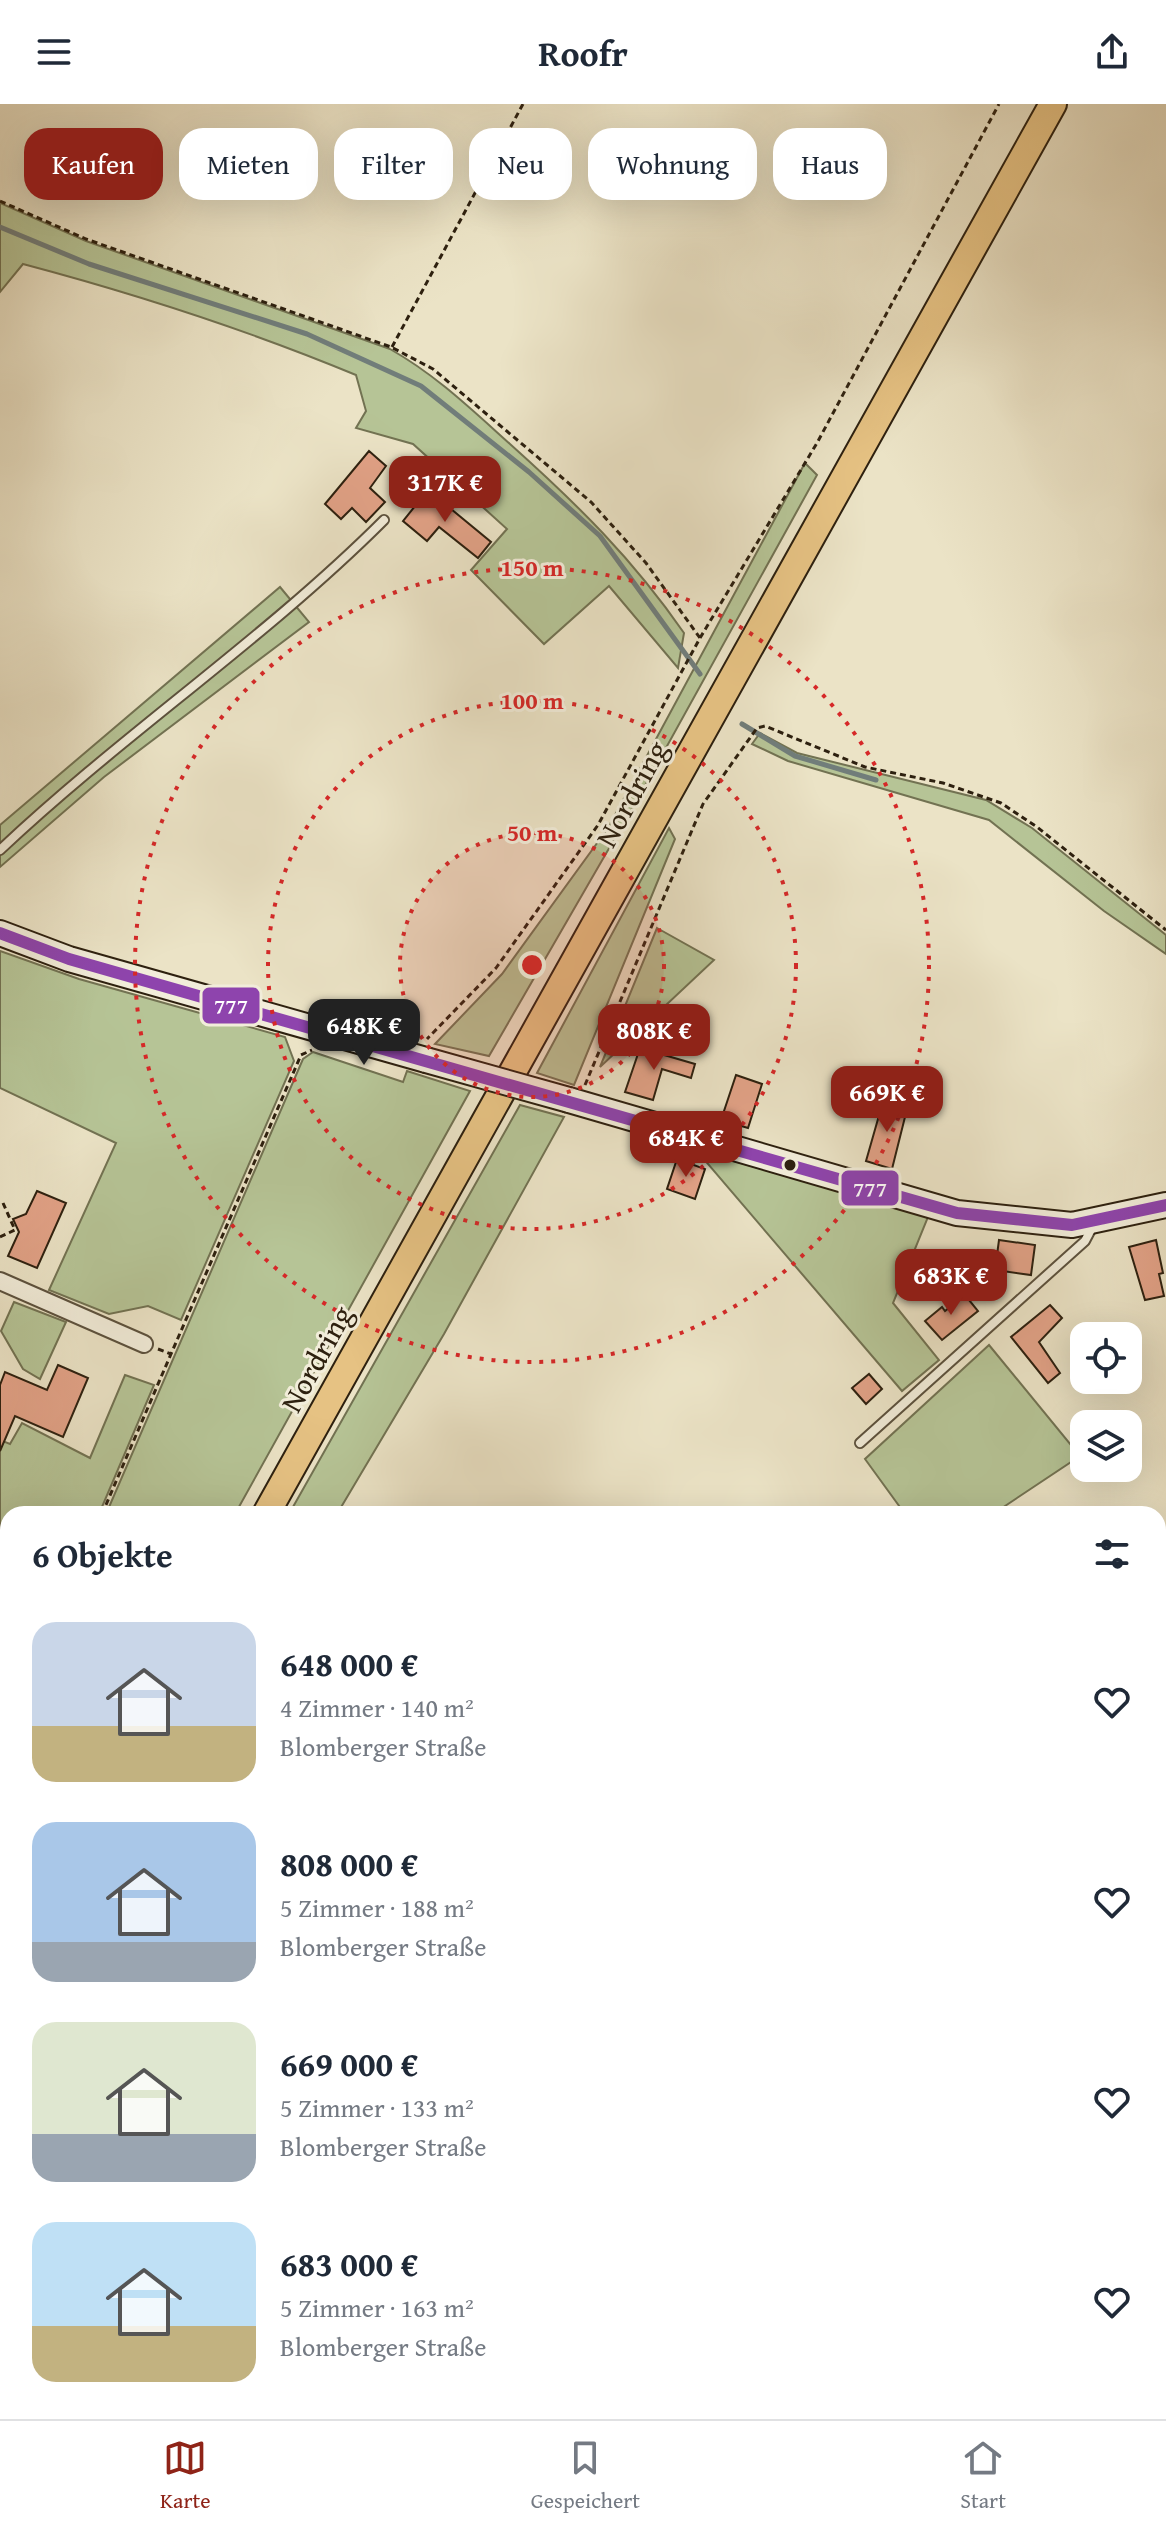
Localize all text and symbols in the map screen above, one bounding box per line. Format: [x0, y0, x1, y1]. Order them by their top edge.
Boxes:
text: Roofr [538, 26, 628, 79]
icon: menu [32, 30, 76, 74]
icon: share [1090, 30, 1134, 74]
chip: Kaufen [24, 128, 163, 200]
chip: Mieten [179, 128, 318, 200]
chip: Filter [334, 128, 453, 200]
chip: Neu [469, 128, 572, 200]
chip: Wohnung [588, 128, 757, 200]
chip: Haus [773, 128, 887, 200]
pin: 317K € [380, 456, 510, 524]
text: 317K € [407, 462, 483, 501]
text: 150 m [500, 550, 564, 585]
text: 100 m [500, 683, 564, 718]
street label: Nordring [584, 732, 678, 855]
text: 50 m [507, 815, 558, 850]
centre of rings [518, 951, 546, 979]
line badge: 777 [201, 986, 261, 1025]
text: 777 [214, 989, 248, 1021]
pin: 648K € [299, 999, 429, 1067]
pin: 808K € [589, 1004, 719, 1072]
text: 648K € [326, 1005, 402, 1044]
text: 808K € [616, 1010, 692, 1049]
pin: 669K € [822, 1066, 952, 1134]
text: 669K € [849, 1072, 925, 1111]
pin: 684K € [621, 1111, 751, 1179]
text: 684K € [648, 1117, 724, 1156]
unlabelled marker [782, 1157, 798, 1173]
line badge: 777 [840, 1169, 900, 1207]
text: 777 [853, 1172, 887, 1204]
pin: 683K € [886, 1249, 1016, 1317]
text: 683K € [913, 1255, 989, 1294]
street label: Nordring [269, 1297, 363, 1420]
map controls [1070, 1322, 1142, 1482]
button: locate [1070, 1322, 1142, 1394]
button: layers [1070, 1410, 1142, 1482]
text: 6 Objekte [32, 1530, 173, 1579]
icon: filters [1090, 1532, 1134, 1576]
text: 648 000 € [280, 1639, 418, 1688]
icon: home [96, 1654, 192, 1750]
icon: heart [1090, 1680, 1134, 1724]
text: 4 Zimmer · 140 m² [280, 1688, 474, 1727]
text: Blomberger Straße [280, 1727, 487, 1766]
text: 808 000 € [280, 1839, 418, 1888]
icon: home [96, 1854, 192, 1950]
icon: heart [1090, 1880, 1134, 1924]
text: 5 Zimmer · 188 m² [280, 1888, 474, 1927]
text: Blomberger Straße [280, 1927, 487, 1966]
text: 669 000 € [280, 2039, 418, 2088]
icon: home [96, 2054, 192, 2150]
icon: heart [1090, 2080, 1134, 2124]
text: 5 Zimmer · 133 m² [280, 2088, 474, 2127]
text: Blomberger Straße [280, 2127, 487, 2166]
text: 683 000 € [280, 2239, 418, 2288]
icon: home [96, 2254, 192, 2350]
icon: heart [1090, 2280, 1134, 2324]
text: 5 Zimmer · 163 m² [280, 2288, 474, 2327]
text: Blomberger Straße [280, 2327, 487, 2366]
tab: Karte [160, 2436, 211, 2516]
tab: Gespeichert [531, 2436, 640, 2516]
tab: Start [960, 2436, 1006, 2516]

